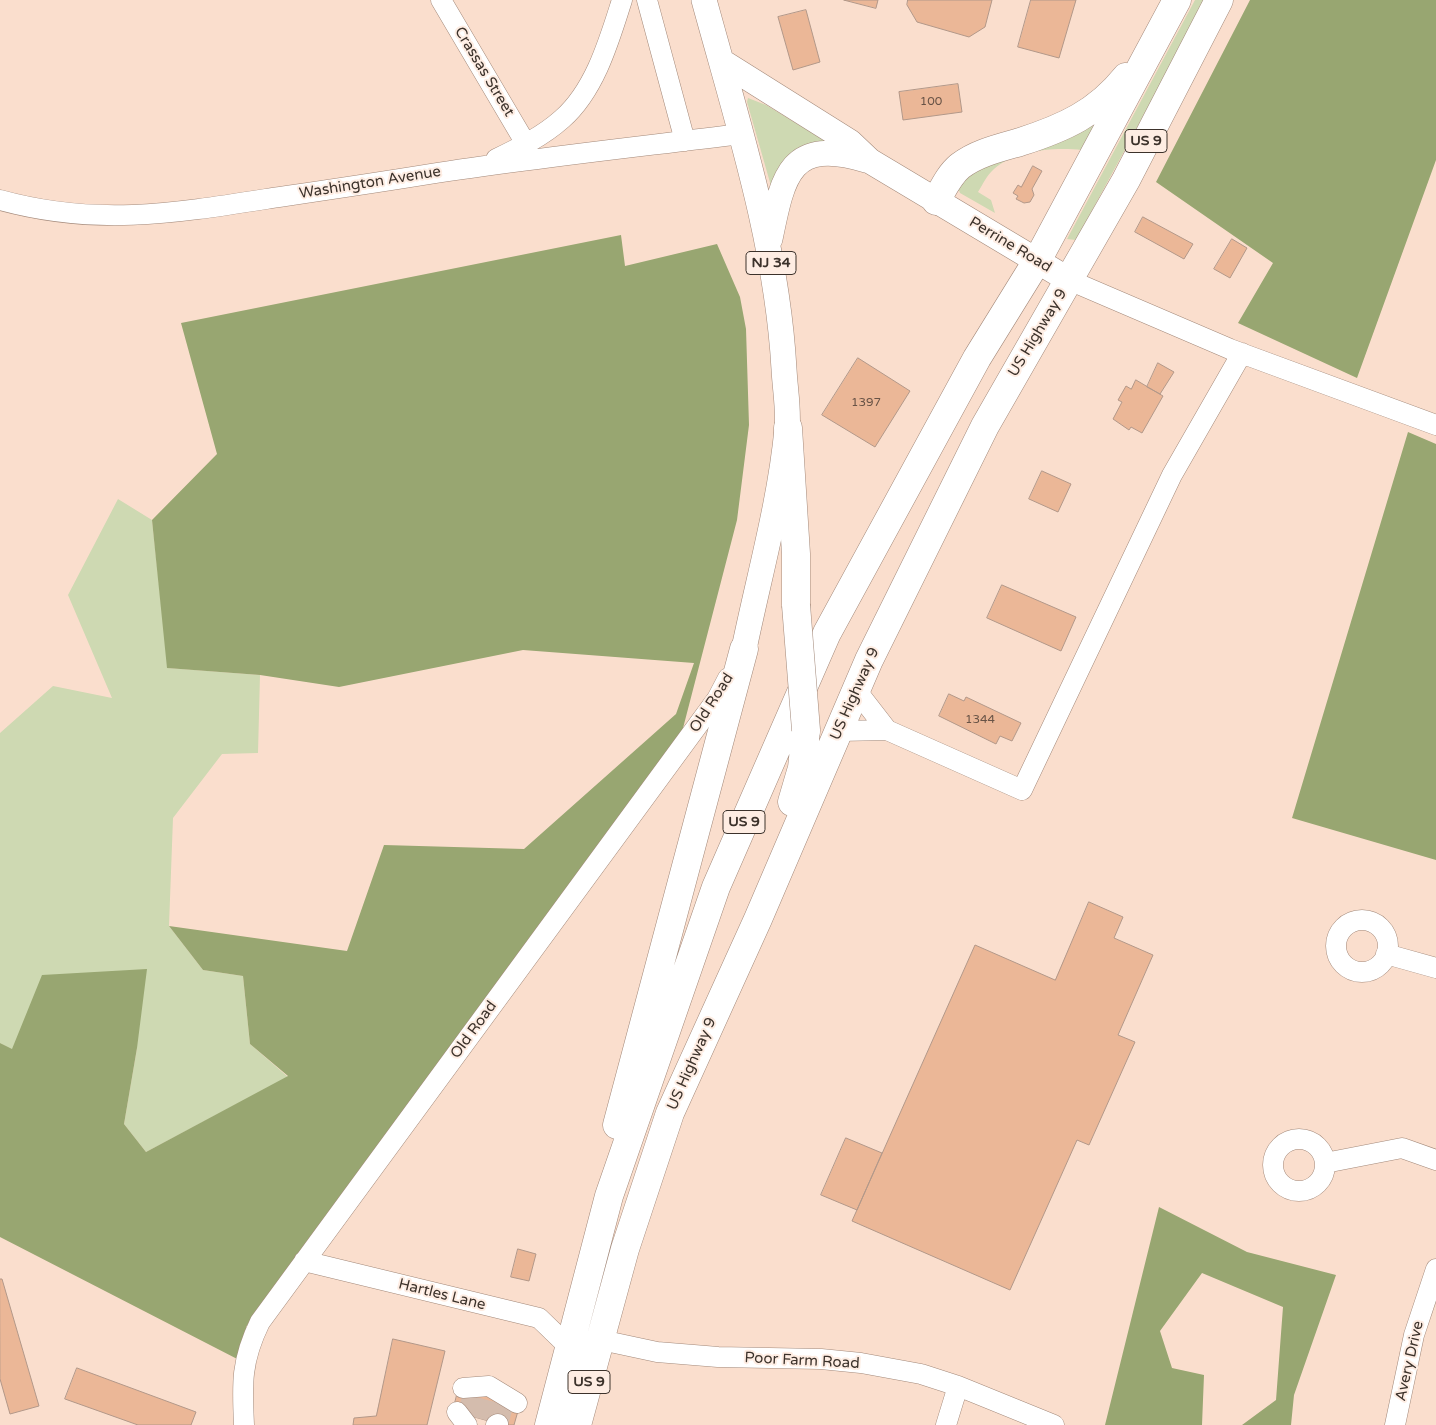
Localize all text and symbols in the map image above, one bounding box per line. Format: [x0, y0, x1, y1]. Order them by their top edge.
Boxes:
street label: Crassas Street [450, 24, 518, 120]
house number: 100 [920, 95, 942, 109]
road number: US 9 [1125, 130, 1167, 152]
street label: Washington Avenue [298, 163, 442, 203]
street label: Perrine Road [966, 213, 1054, 277]
road number: NJ 34 [746, 252, 796, 274]
street label: US Highway 9 [1005, 286, 1071, 380]
house number: 1397 [851, 396, 881, 410]
street label: US Highway 9 [827, 645, 883, 743]
street label: Old Road [686, 670, 738, 736]
house number: 1344 [965, 713, 995, 727]
road number: US 9 [723, 810, 765, 834]
street label: Old Road [447, 998, 501, 1062]
street label: US Highway 9 [664, 1015, 720, 1113]
street label: Hartles Lane [397, 1275, 487, 1315]
street label: Avery Drive [1392, 1319, 1428, 1403]
street label: Poor Farm Road [744, 1349, 860, 1373]
road number: US 9 [568, 1370, 610, 1394]

